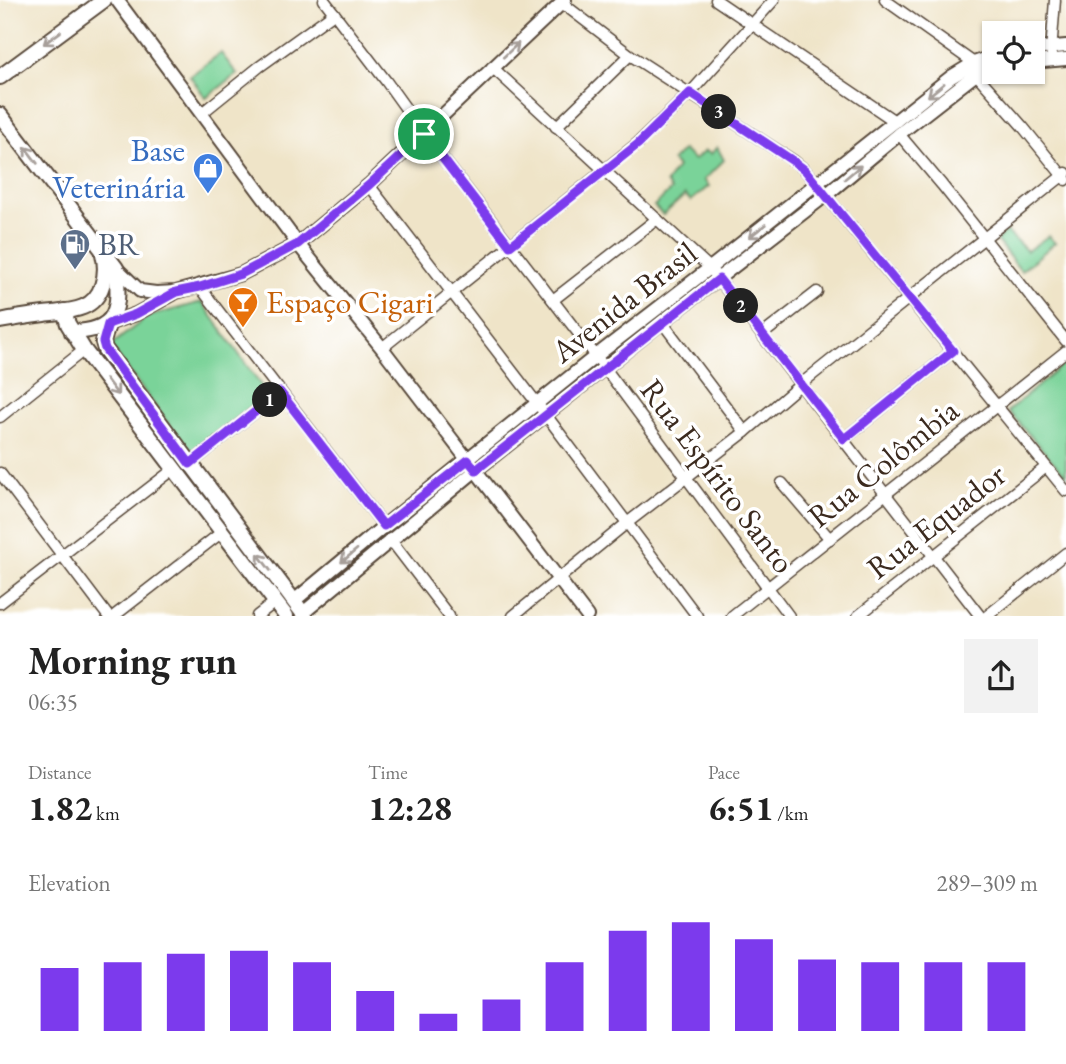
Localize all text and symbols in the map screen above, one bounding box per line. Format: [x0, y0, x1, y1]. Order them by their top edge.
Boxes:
map controls [982, 21, 1045, 84]
button: locate [982, 21, 1045, 84]
one-way arrow [43, 31, 62, 46]
one-way arrow [502, 42, 520, 58]
one-way arrow [927, 82, 945, 98]
pin: 3 [702, 94, 736, 130]
text: 3 [713, 99, 724, 124]
pin [394, 104, 454, 164]
icon: arrive [405, 115, 443, 153]
place label: Base Veterinária [52, 129, 185, 208]
one-way arrow [23, 146, 38, 165]
shop icon: Base Veterinária [191, 151, 225, 195]
one-way arrow [844, 165, 862, 180]
place label: BR [98, 223, 140, 265]
one-way arrow [749, 224, 767, 239]
fuel station icon: BR [58, 227, 92, 271]
street label: Avenida Brasil [542, 232, 706, 373]
place label: Espaço Cigari [266, 281, 434, 323]
bar icon: Espaço Cigari [226, 285, 260, 329]
pin: 2 [724, 288, 758, 324]
text: 2 [735, 293, 746, 318]
street label: Rua Espírito Santo [631, 370, 805, 582]
one-way arrow [105, 377, 119, 396]
pin: 1 [252, 382, 288, 418]
text: 1 [264, 387, 275, 412]
street label: Rua Colômbia [799, 389, 967, 537]
street label: Rua Equador [858, 453, 1014, 588]
one-way arrow [340, 547, 358, 563]
one-way arrow [257, 552, 272, 571]
text: Morning run [28, 636, 237, 685]
button: share [964, 639, 1038, 713]
text: 06:35 [28, 687, 78, 717]
text: Distance [28, 760, 91, 785]
text: Time [368, 760, 408, 785]
text: Pace [708, 760, 740, 785]
text: 1.82 [28, 785, 92, 830]
text: 12:28 [368, 785, 452, 830]
text: 6:51 [708, 785, 773, 830]
text: km [92, 801, 120, 826]
text: /km [773, 801, 809, 826]
text: Elevation [28, 868, 111, 898]
text: 289–309 m [937, 868, 1038, 898]

